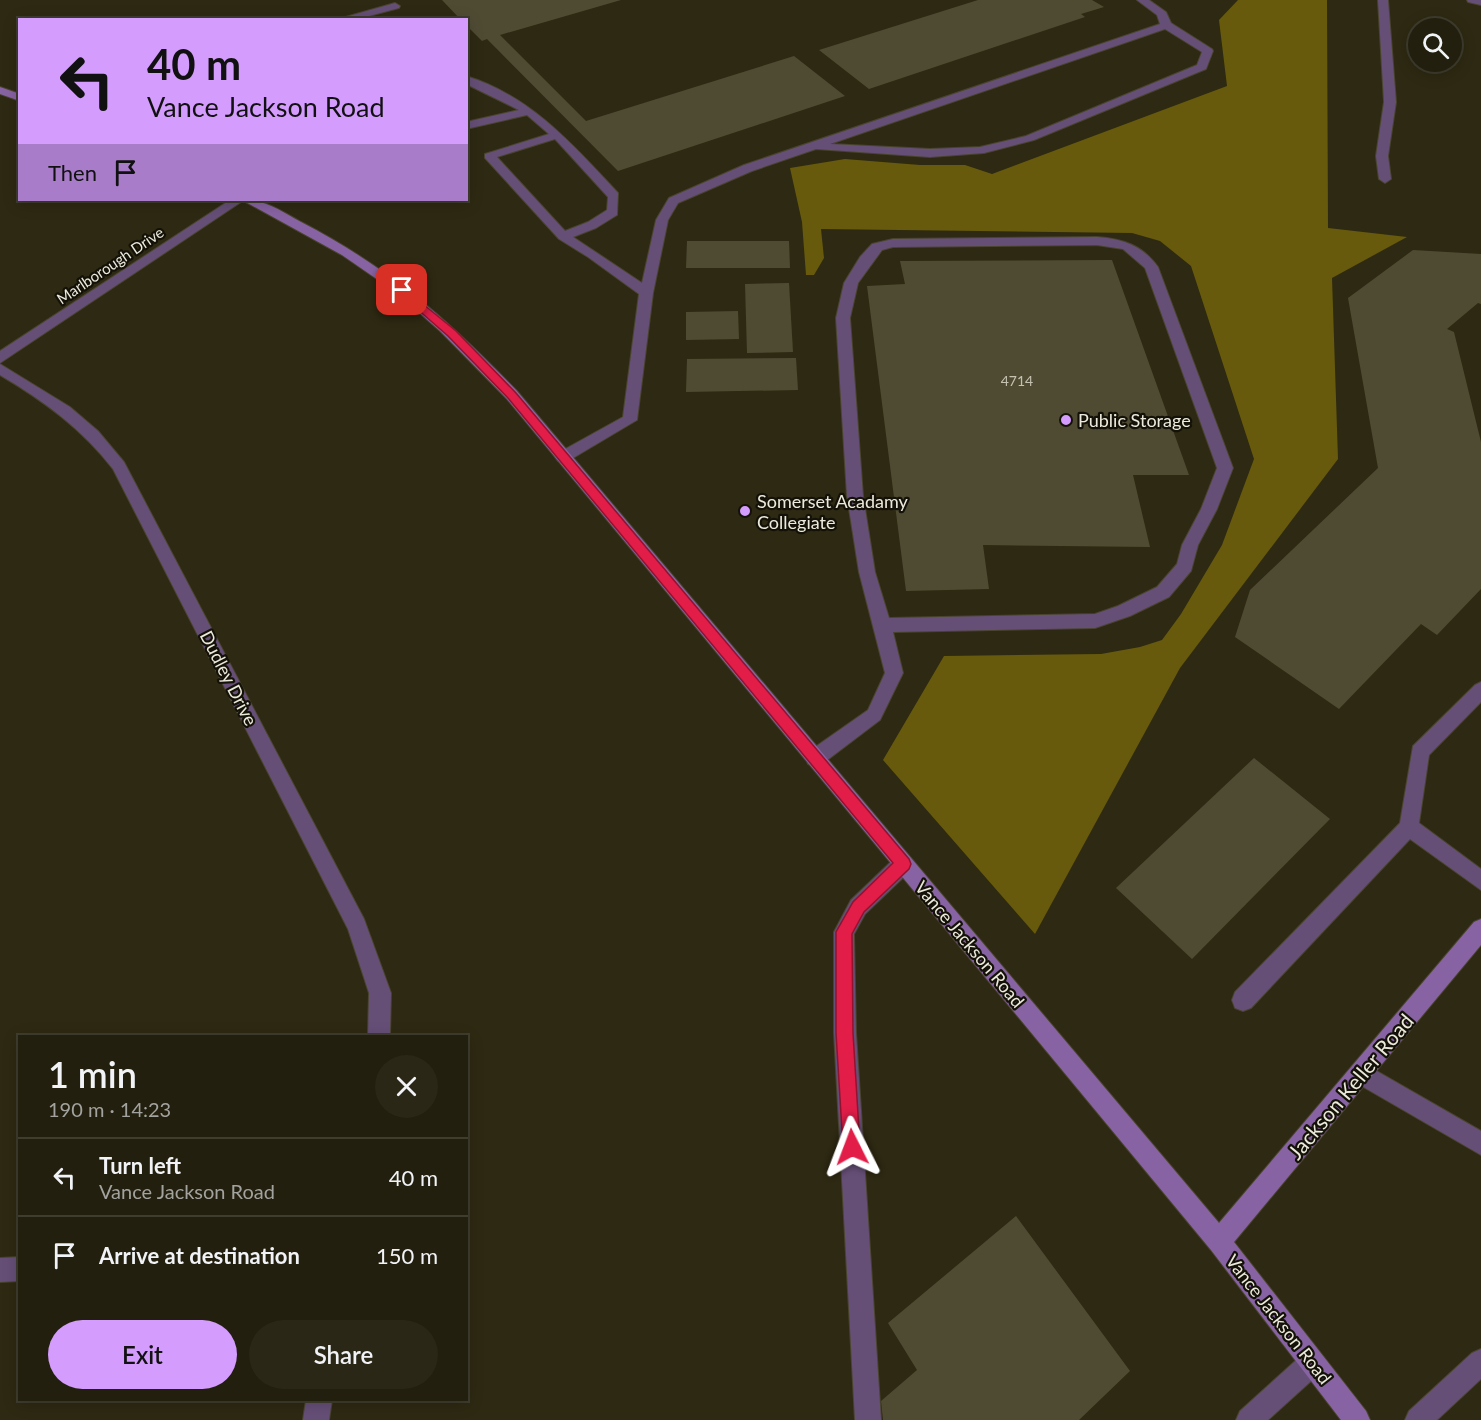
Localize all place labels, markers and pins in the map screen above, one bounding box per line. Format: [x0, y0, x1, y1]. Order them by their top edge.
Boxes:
pin [376, 264, 427, 315]
place label: Public Storage [1078, 409, 1191, 431]
marker: Public Storage [1059, 413, 1073, 427]
place label: Somerset Acadamy Collegiate [757, 490, 909, 533]
marker: Somerset Acadamy Collegiate [738, 504, 752, 518]

